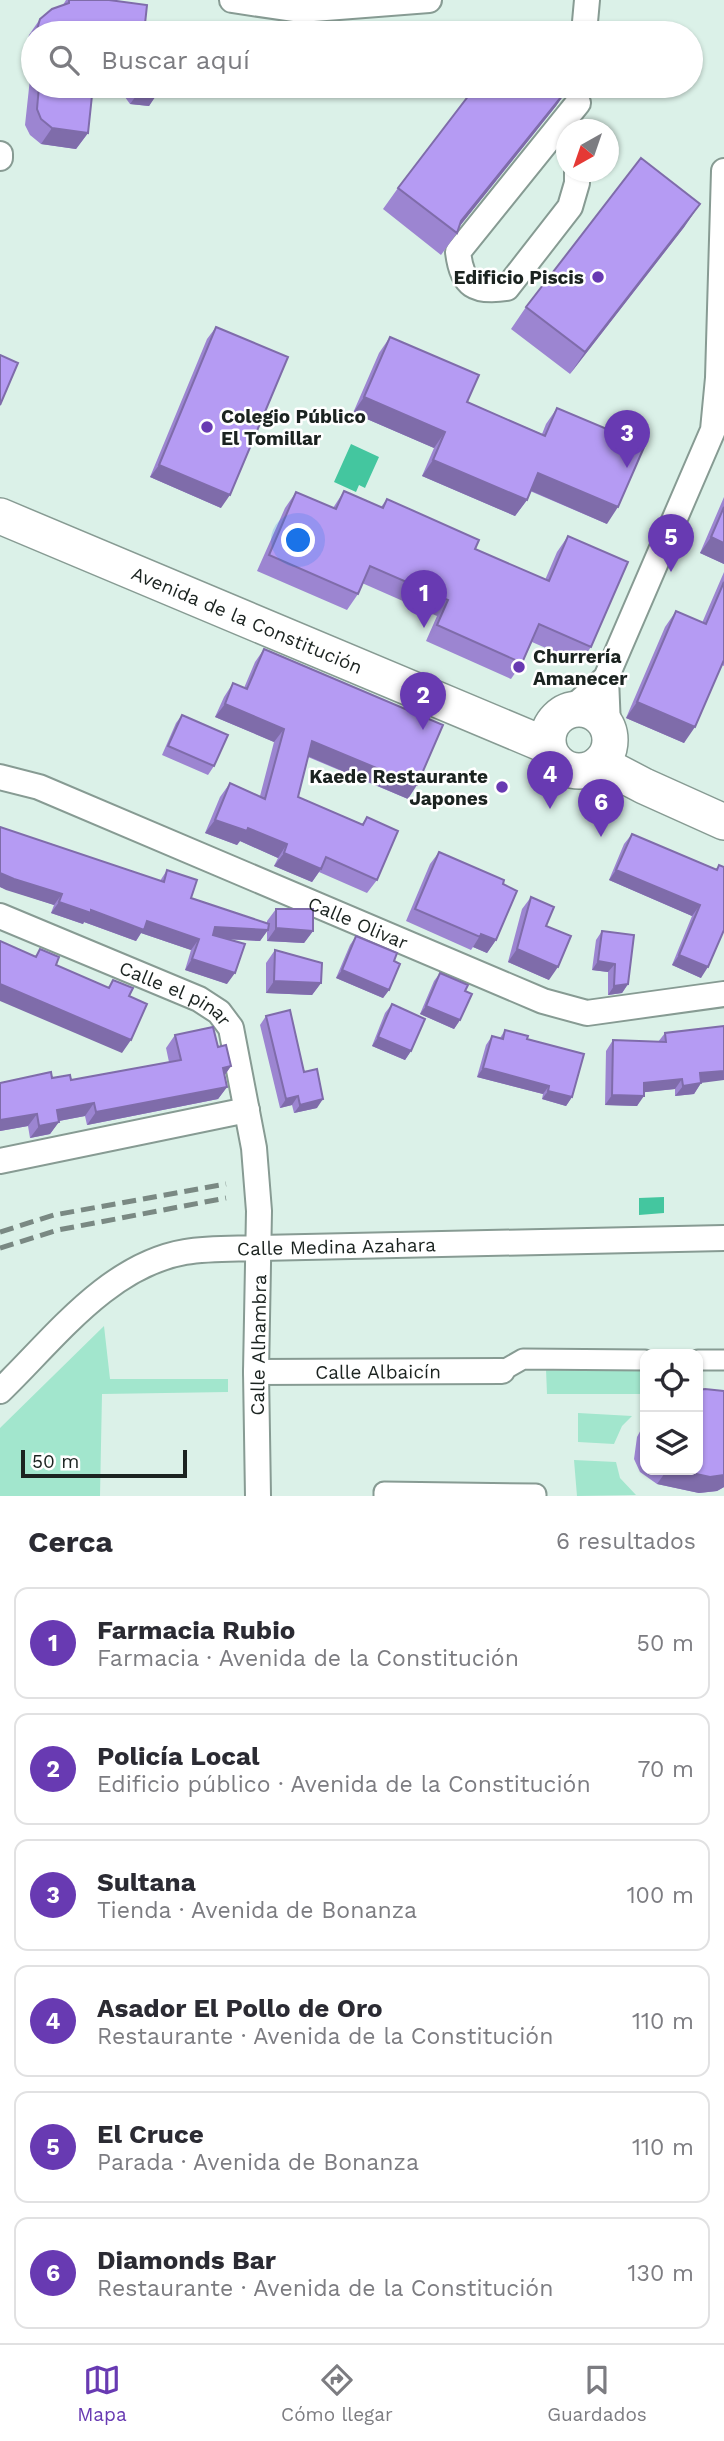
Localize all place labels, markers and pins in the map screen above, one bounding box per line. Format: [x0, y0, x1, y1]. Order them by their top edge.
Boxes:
place label: Edificio Piscis [453, 266, 584, 289]
marker: Edificio Piscis [590, 269, 606, 285]
place label: Colegio Público El Tomillar [221, 405, 366, 450]
pin: 3 [604, 410, 650, 468]
marker: Colegio Público El Tomillar [199, 419, 215, 435]
pin: 5 [648, 514, 694, 572]
pin: 1 [401, 570, 447, 628]
place label: Churrería Amanecer [533, 645, 628, 690]
marker: Churrería Amanecer [511, 659, 527, 675]
pin: 2 [400, 672, 446, 730]
pin: 4 [527, 751, 573, 809]
place label: Kaede Restaurante Japones [309, 765, 488, 810]
marker: Kaede Restaurante Japones [494, 779, 510, 795]
pin: 6 [578, 779, 624, 837]

